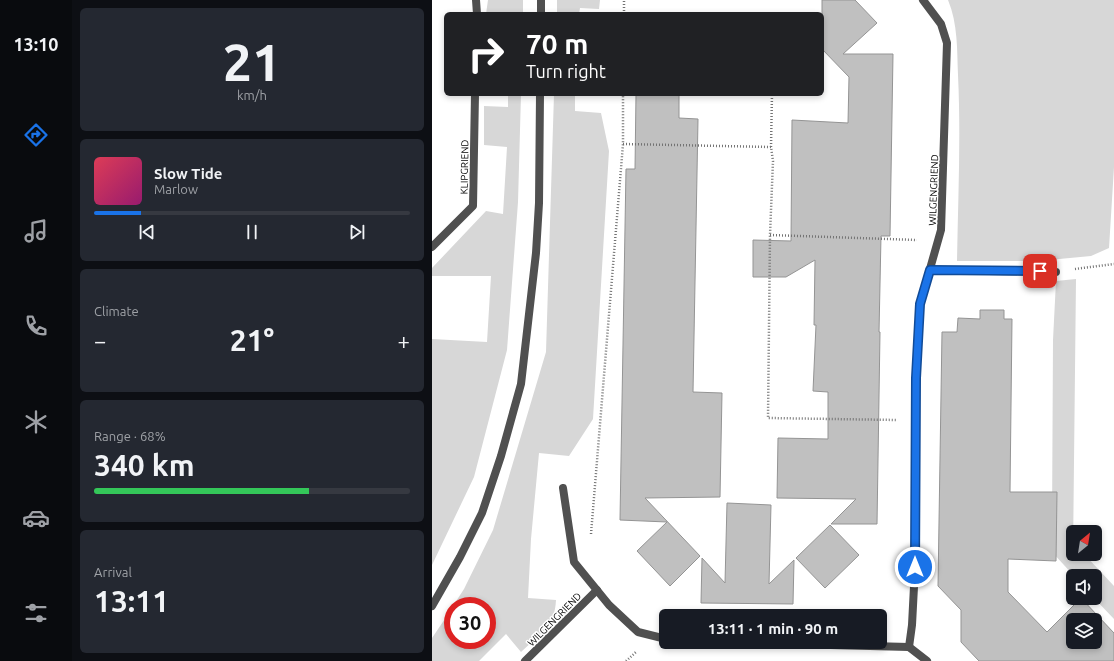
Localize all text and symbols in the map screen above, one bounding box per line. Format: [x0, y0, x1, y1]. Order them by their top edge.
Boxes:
icon: right [460, 28, 512, 80]
text: 70 m [526, 28, 588, 59]
text: 21 [223, 33, 281, 91]
text: 13:10 [13, 34, 59, 54]
text: Turn right [526, 61, 606, 81]
text: km/h [237, 88, 267, 102]
icon: directions [22, 121, 50, 149]
street label: KLIPGRIEND [459, 139, 470, 195]
street label: WILGENGRIEND [927, 154, 940, 226]
text: Slow Tide [154, 165, 222, 182]
text: Marlow [154, 182, 198, 196]
icon: music [22, 217, 50, 245]
icon: previous [136, 221, 158, 243]
icon: pause [241, 221, 263, 243]
icon: next [346, 221, 368, 243]
pin [1023, 254, 1057, 288]
icon: arrive [1029, 260, 1051, 282]
text: Climate [94, 304, 139, 318]
icon: phone [22, 312, 50, 340]
text: 21° [230, 323, 274, 357]
text: − [94, 328, 106, 353]
text: + [398, 328, 410, 353]
icon: climate [22, 408, 50, 436]
text: Range · 68% [94, 429, 166, 443]
text: 340 km [94, 448, 195, 482]
icon: car [22, 504, 50, 532]
north arrow [1066, 525, 1102, 561]
map controls [1066, 525, 1102, 649]
position arrow [894, 546, 936, 588]
text: Arrival [94, 565, 132, 579]
button: sound [1066, 569, 1102, 605]
text: 13:11 [94, 584, 169, 618]
street label: WILGENGRIEND [525, 590, 583, 648]
speed limit sign: 30 [444, 597, 496, 649]
icon: filters [22, 599, 50, 627]
button: layers [1066, 613, 1102, 649]
text: 13:11 · 1 min · 90 m [708, 620, 838, 637]

